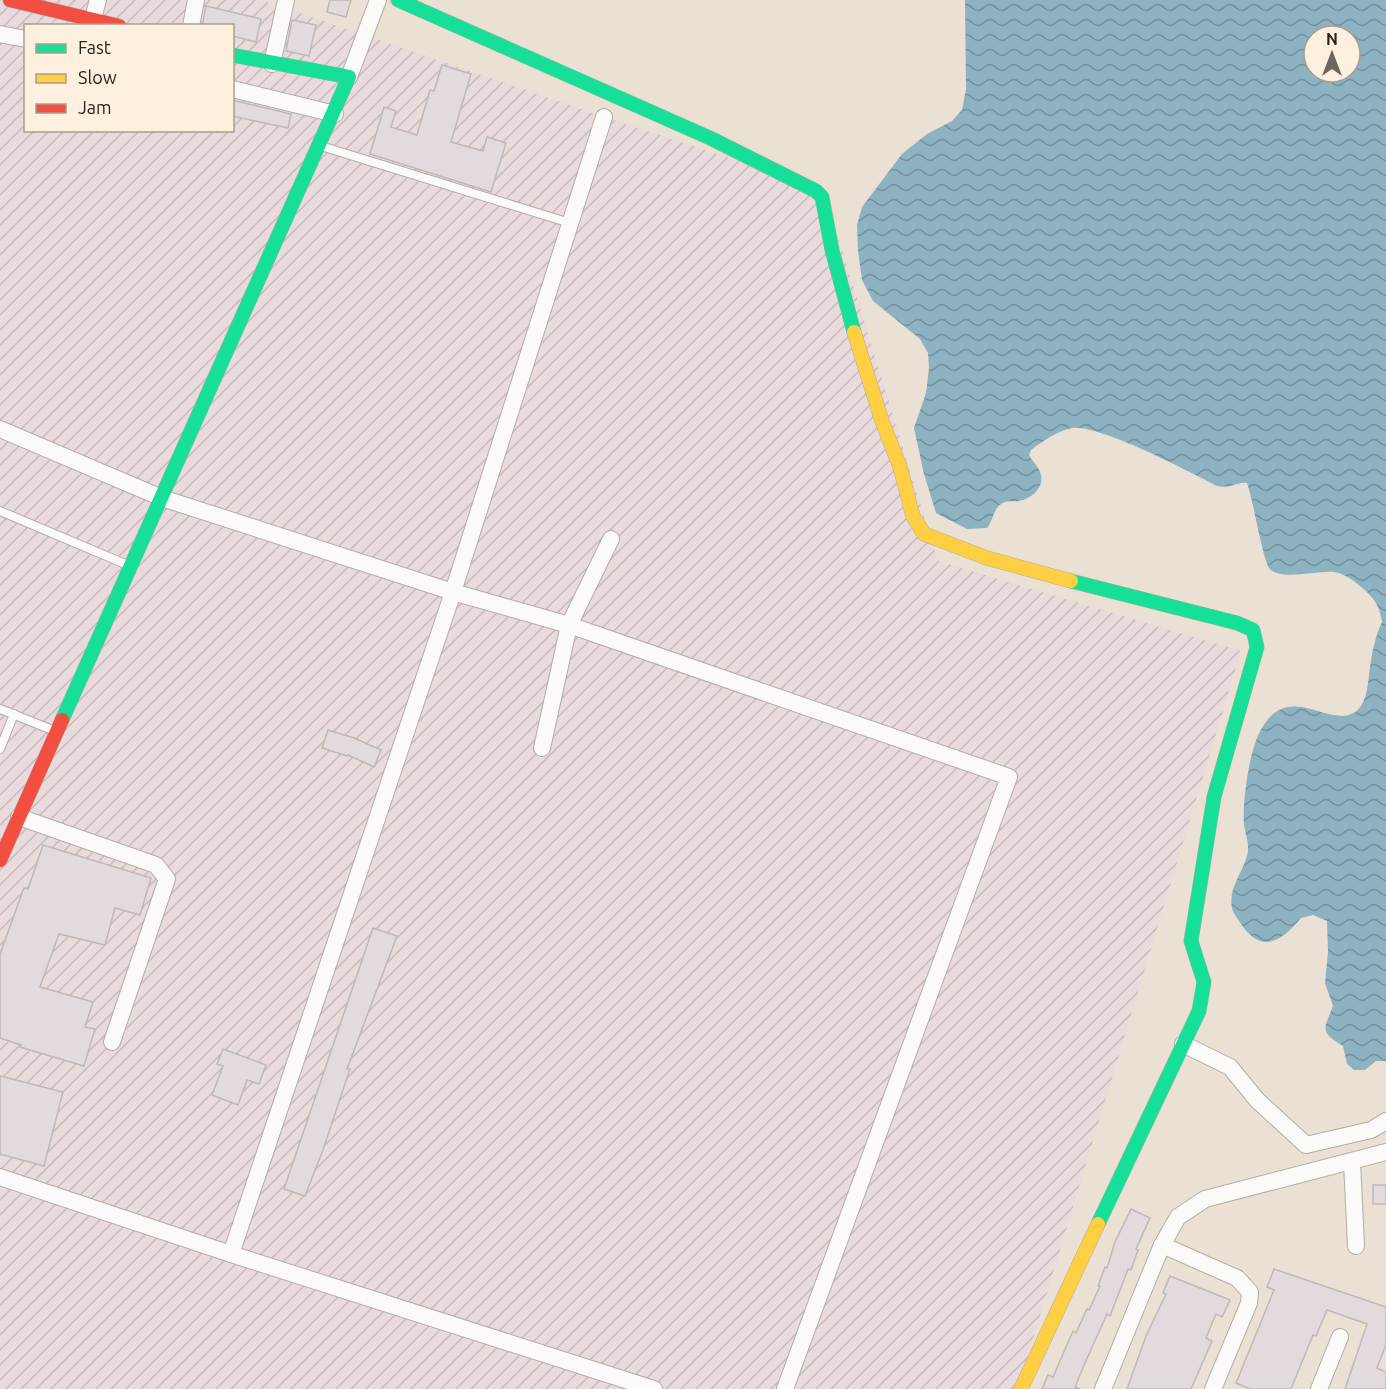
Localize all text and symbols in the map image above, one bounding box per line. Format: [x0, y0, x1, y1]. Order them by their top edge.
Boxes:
legend [24, 24, 234, 132]
north arrow [1302, 24, 1362, 84]
text: N [1326, 30, 1338, 48]
text: Fast [78, 37, 111, 57]
text: Slow [78, 67, 117, 87]
text: Jam [78, 97, 112, 117]

